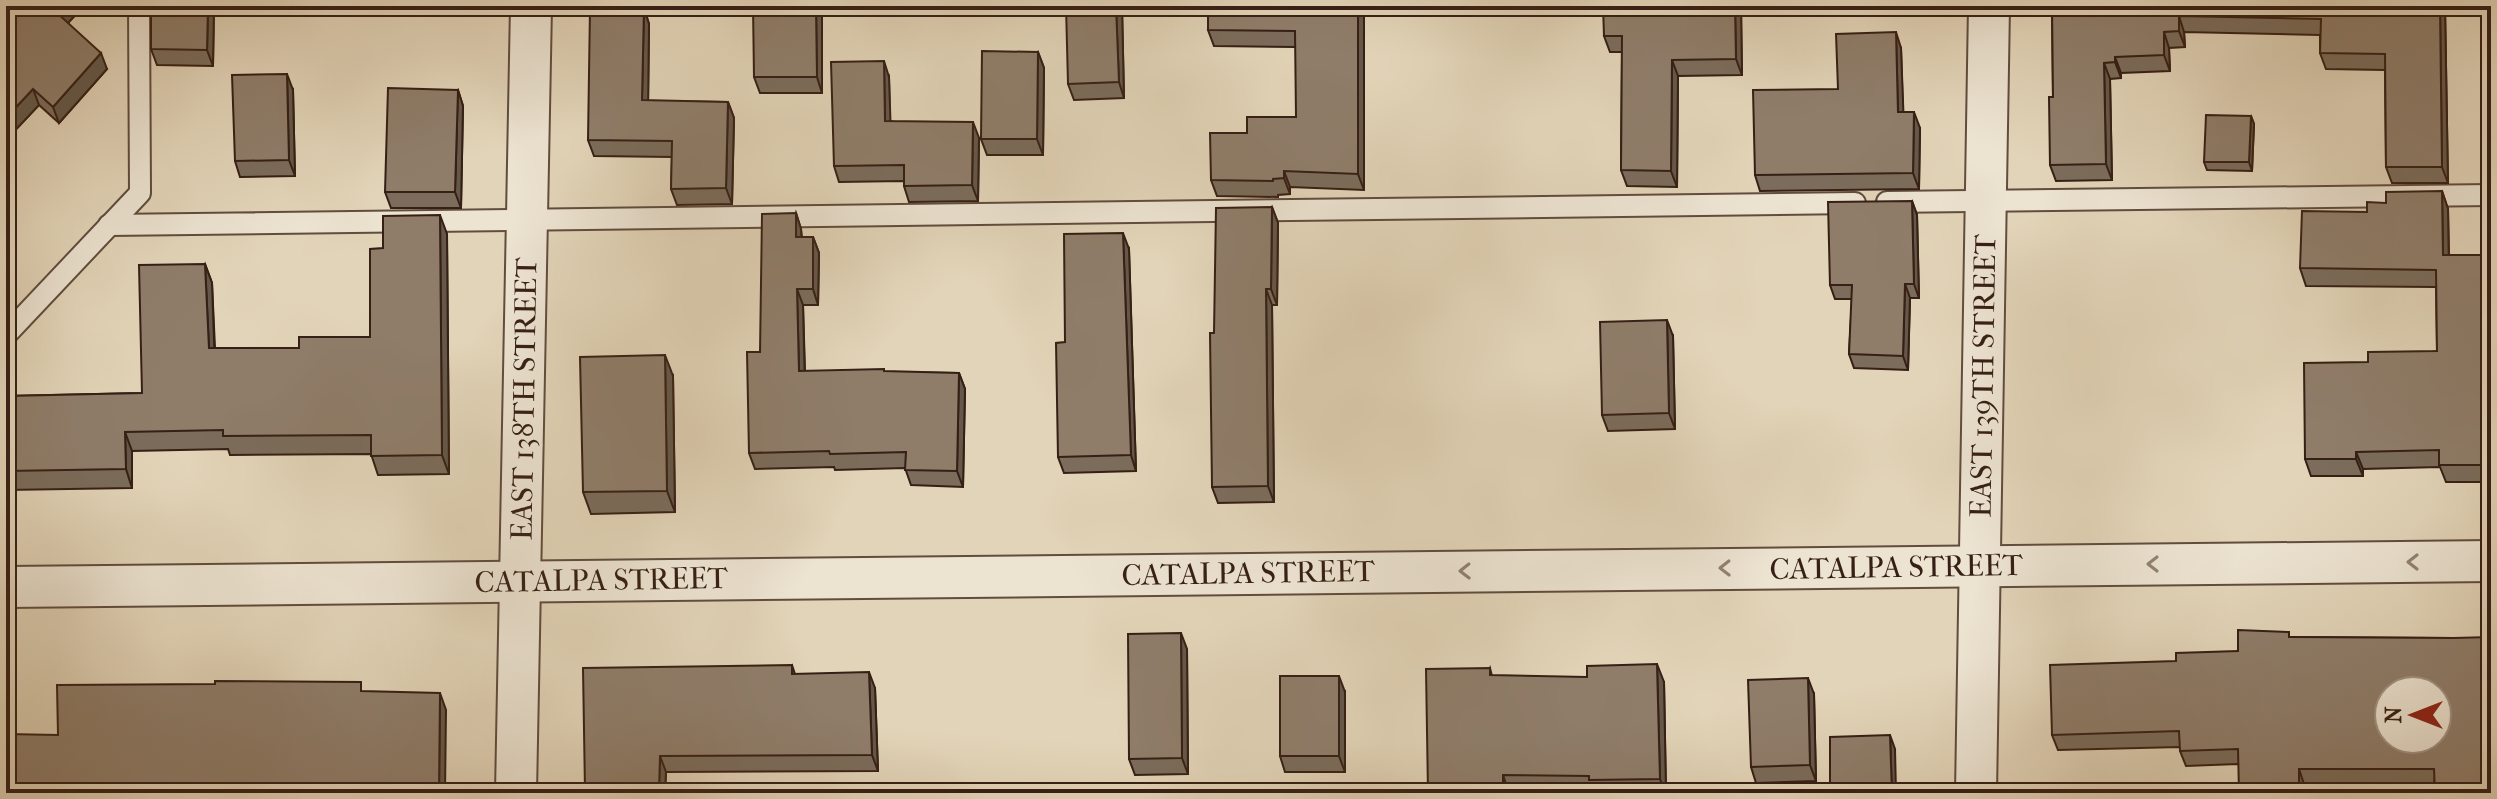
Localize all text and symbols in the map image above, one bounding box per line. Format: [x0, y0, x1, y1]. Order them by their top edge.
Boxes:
street label: EAST 139TH STREET [1964, 233, 2003, 518]
street label: EAST 138TH STREET [505, 257, 544, 541]
street label: CATALPA STREET [1769, 548, 2024, 587]
one-way arrow [2406, 553, 2419, 571]
street label: CATALPA STREET [1121, 554, 1376, 593]
one-way arrow [2146, 555, 2159, 573]
one-way arrow [1718, 560, 1731, 577]
street label: CATALPA STREET [474, 561, 729, 600]
one-way arrow [1458, 562, 1471, 580]
north arrow [2373, 675, 2453, 755]
text: N [2381, 706, 2407, 723]

